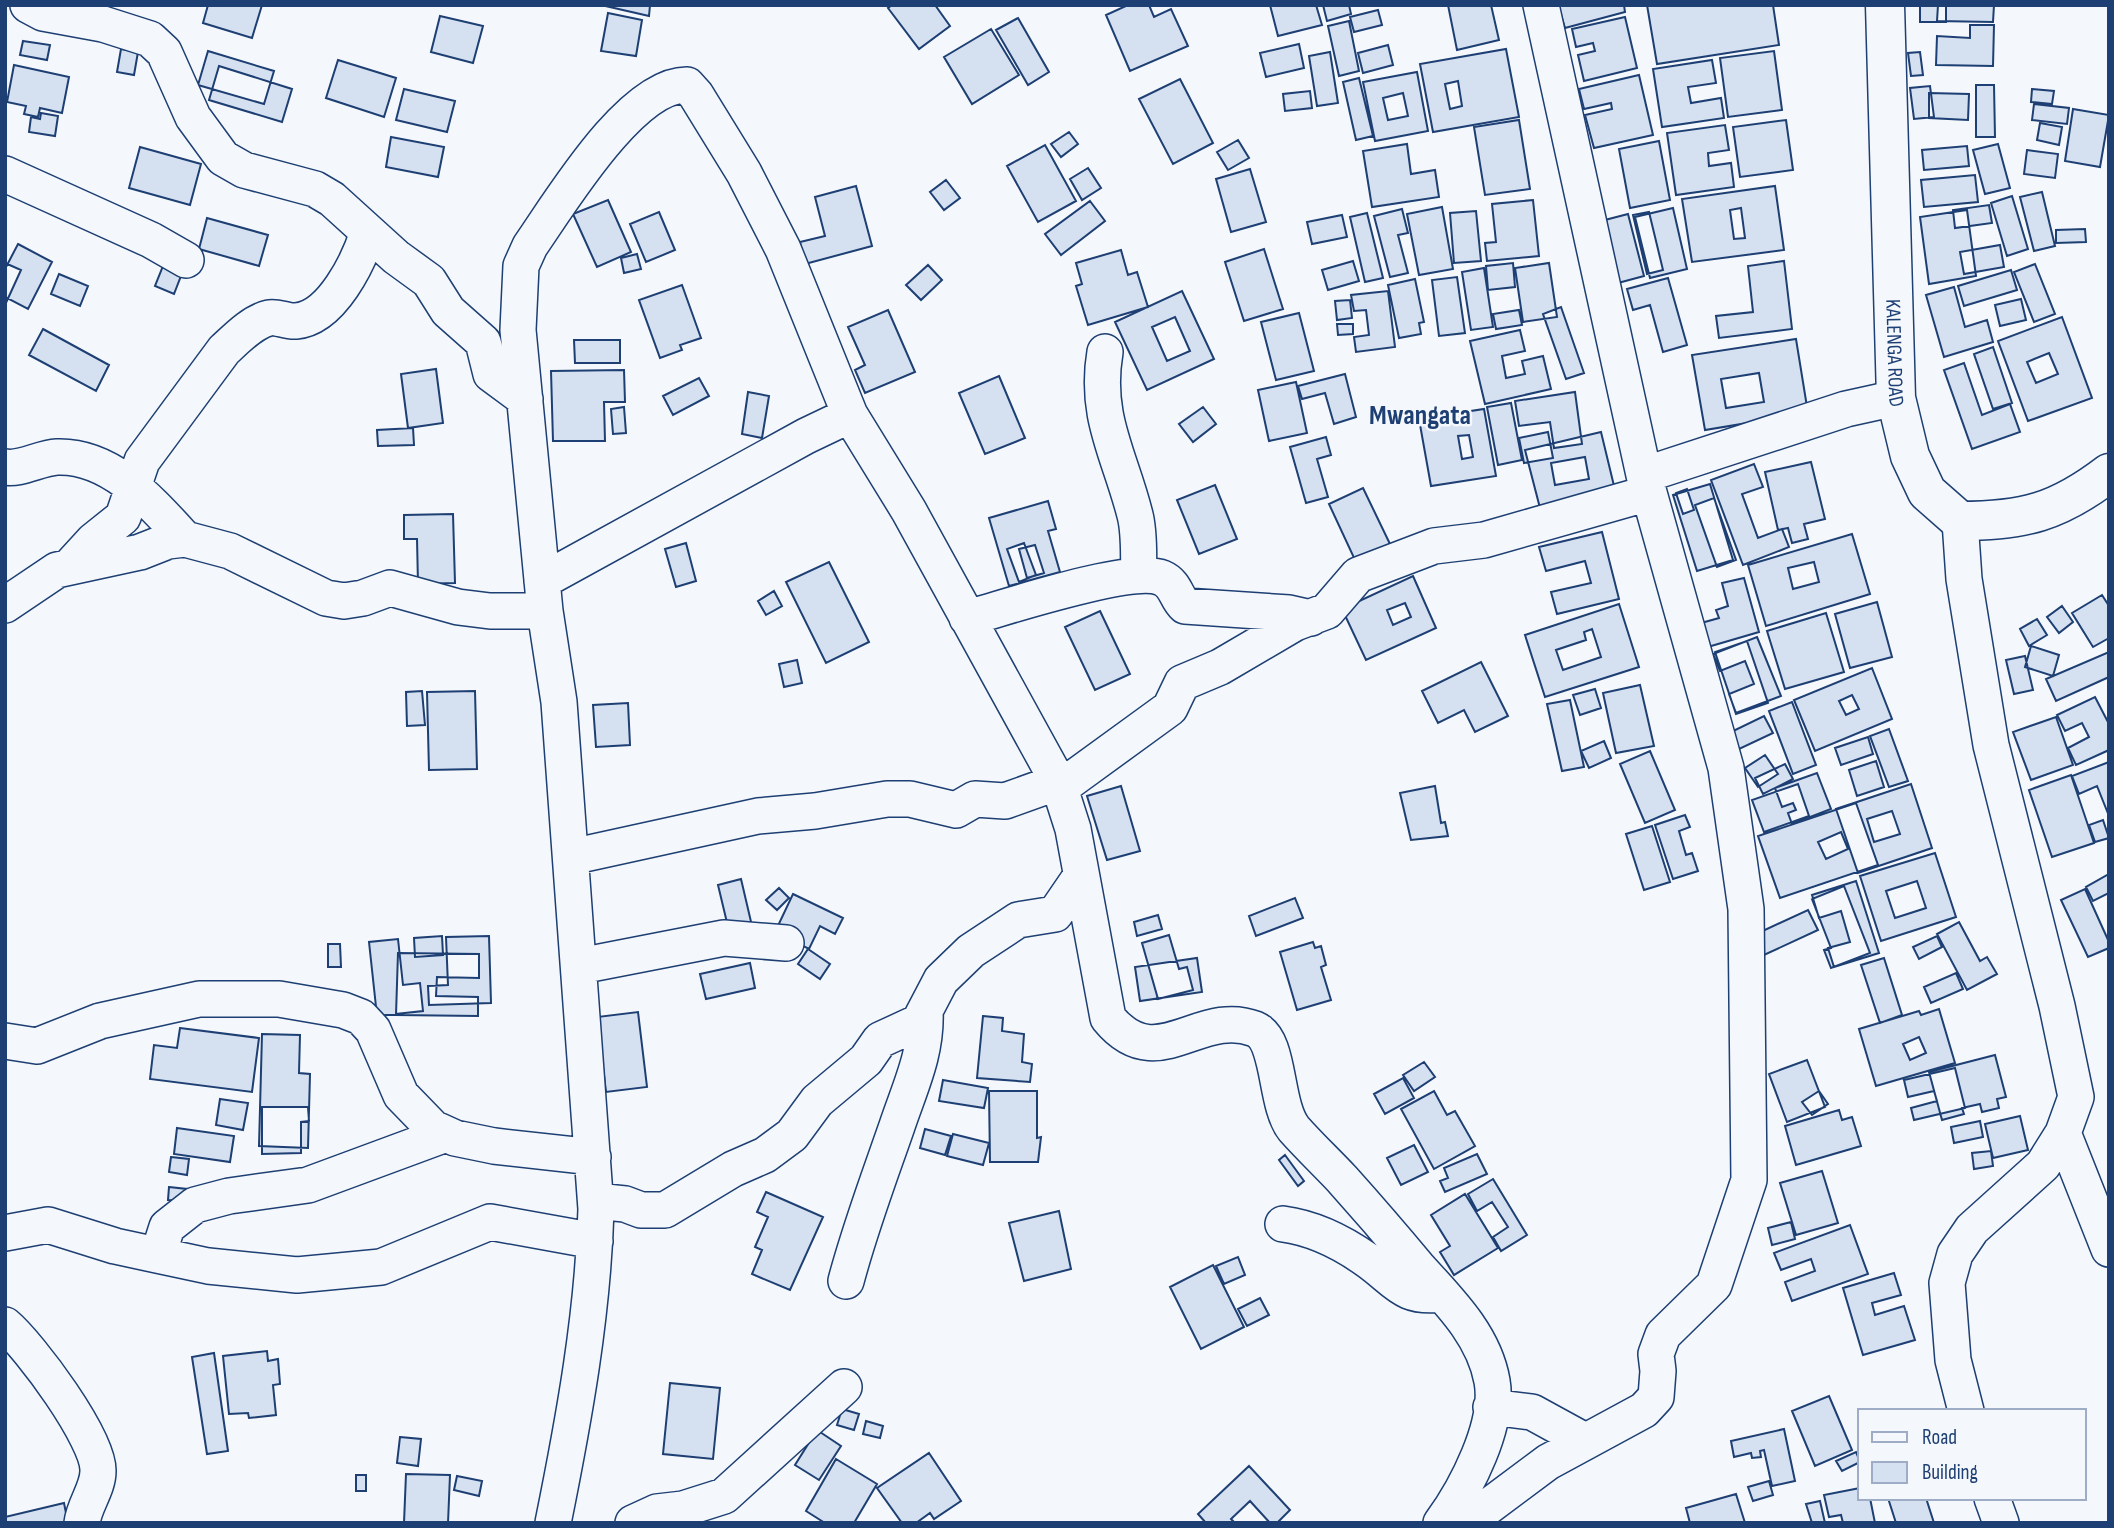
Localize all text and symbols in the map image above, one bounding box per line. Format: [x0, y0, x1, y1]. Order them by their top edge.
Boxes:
street label: KALENGA ROAD [1880, 299, 1910, 410]
district label: Mwangata [1369, 399, 1471, 432]
legend [1858, 1409, 2086, 1500]
text: Road [1922, 1425, 1957, 1450]
text: Building [1922, 1460, 1978, 1485]

